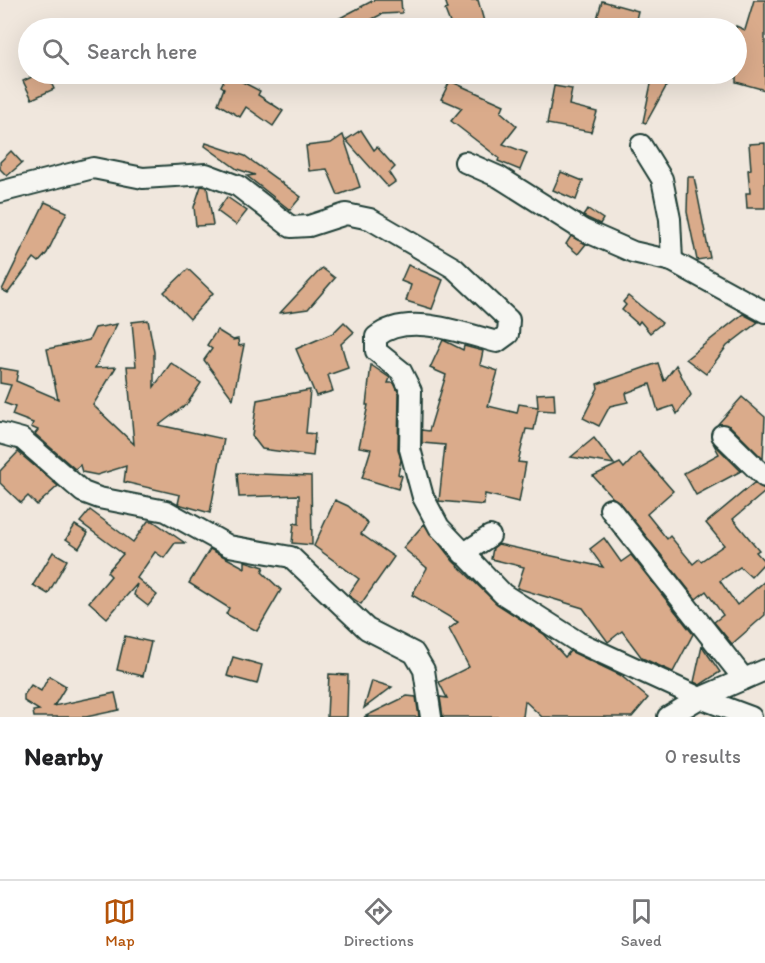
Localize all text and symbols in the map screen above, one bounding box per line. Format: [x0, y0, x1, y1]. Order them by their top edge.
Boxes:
search box [18, 18, 747, 84]
icon: search [39, 35, 72, 68]
text: Search here [87, 38, 197, 65]
text: Nearby [24, 740, 103, 772]
text: 0 results [665, 744, 741, 768]
tab: Map [103, 895, 136, 950]
tab: Directions [343, 895, 414, 950]
tab: Saved [621, 895, 662, 950]

